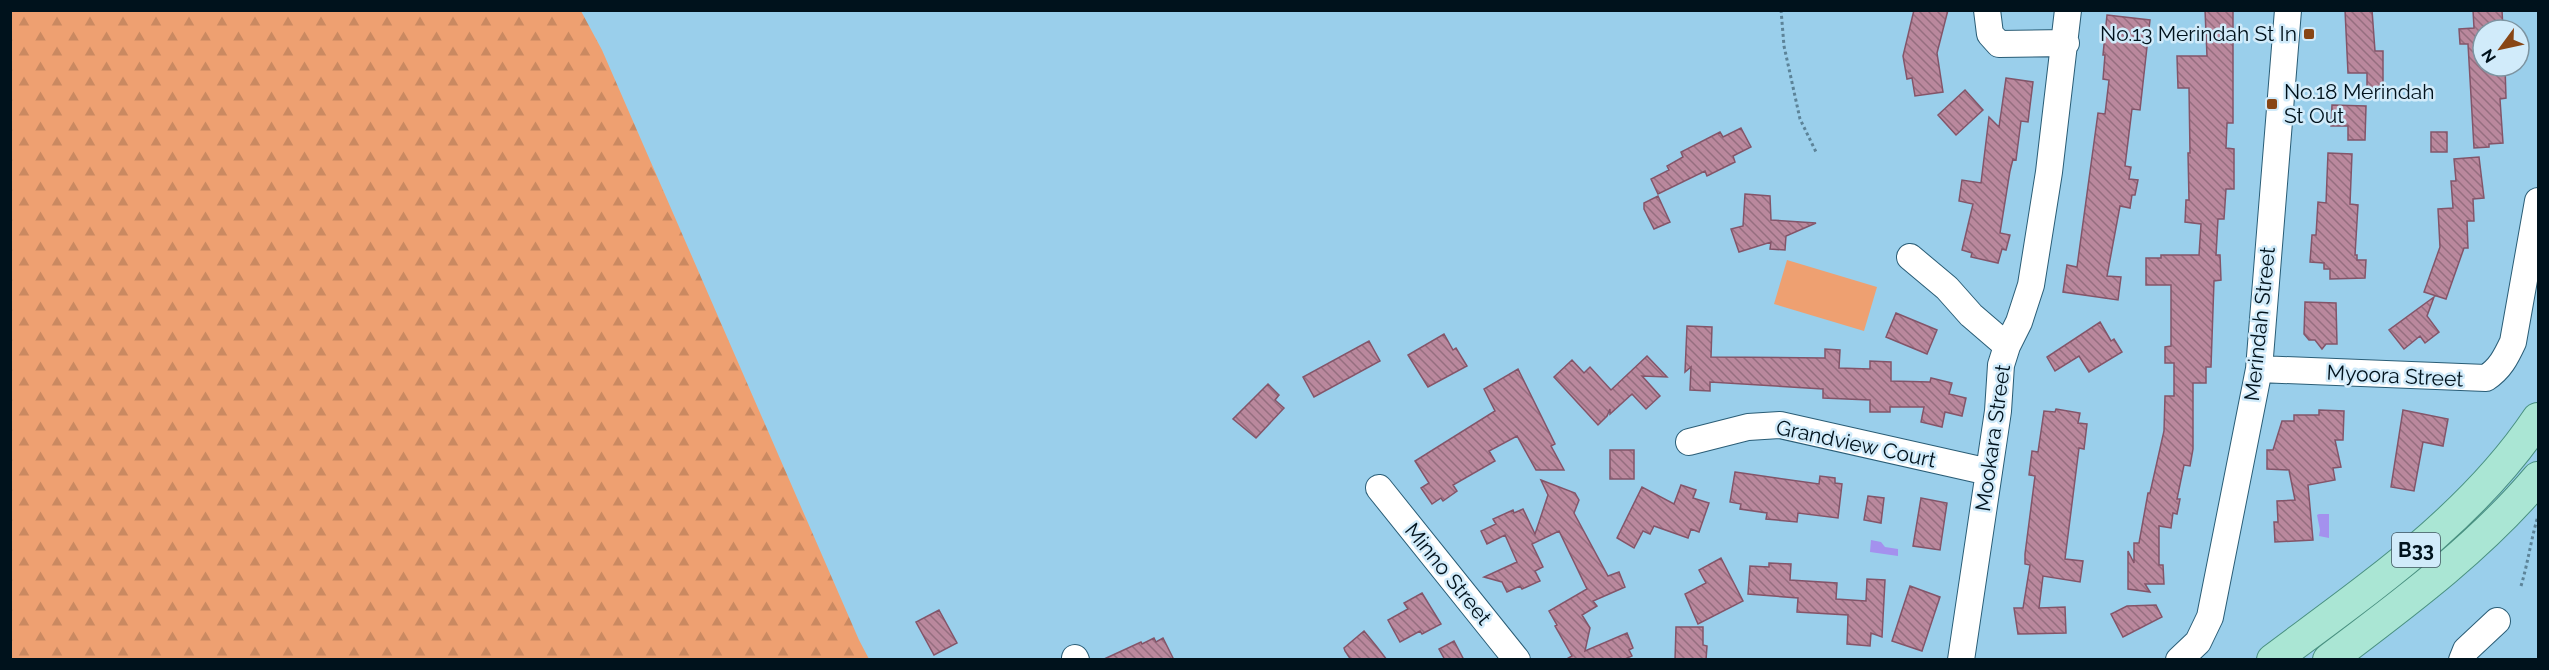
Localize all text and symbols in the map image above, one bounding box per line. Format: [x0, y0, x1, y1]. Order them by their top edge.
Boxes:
north arrow [2471, 18, 2531, 78]
place label: No.13 Merindah St In [2100, 21, 2297, 46]
marker: No.13 Merindah St In [2302, 27, 2316, 41]
text: N [2478, 46, 2500, 66]
place label: No.18 Merindah St Out [2284, 79, 2434, 128]
marker: No.18 Merindah St Out [2265, 97, 2279, 111]
street label: Merindah Street [2239, 246, 2280, 402]
street label: Myoora Street [2326, 359, 2464, 392]
street label: Mookara Street [1970, 363, 2015, 513]
street label: Grandview Court [1774, 414, 1938, 473]
street label: Minno Street [1400, 518, 1497, 630]
road number: B33 [2392, 533, 2440, 567]

